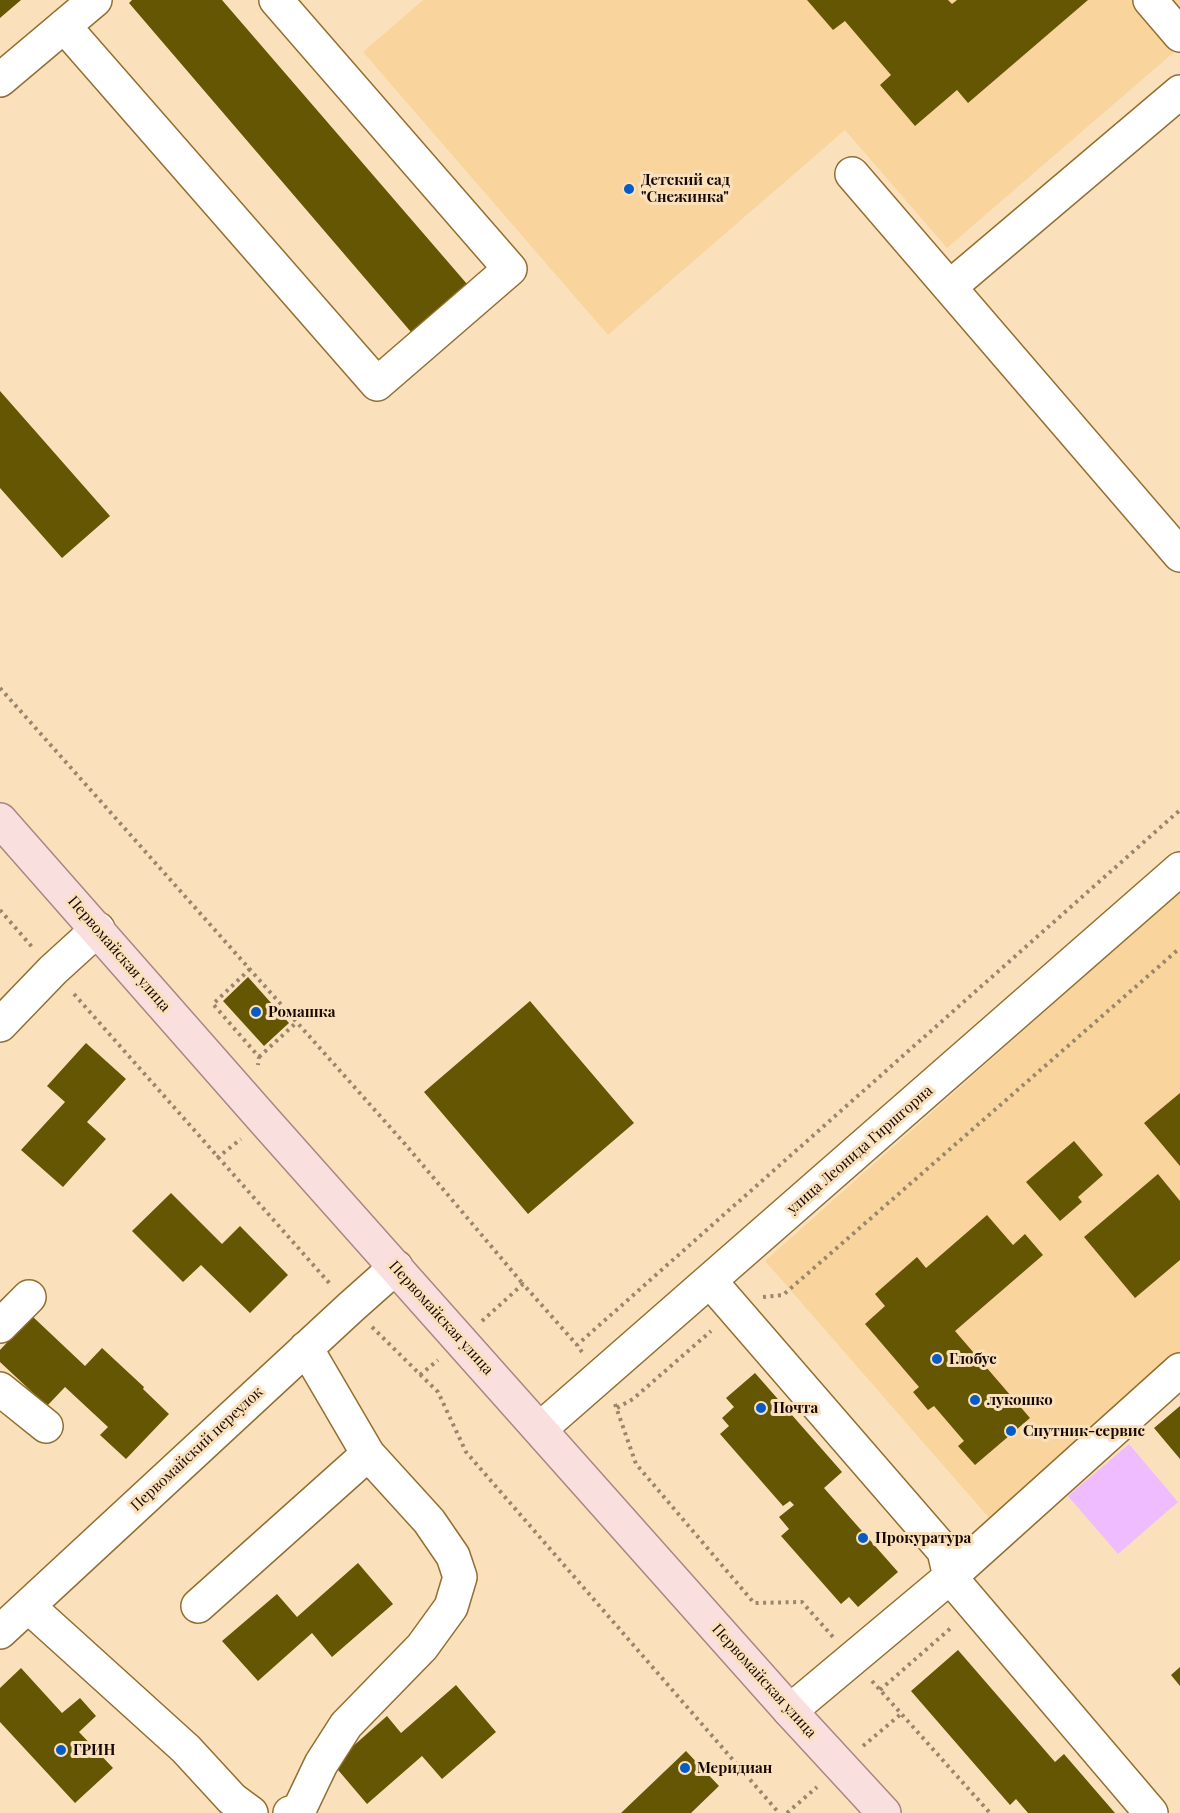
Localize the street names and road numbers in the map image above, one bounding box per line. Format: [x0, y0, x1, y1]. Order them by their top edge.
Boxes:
street label: Первомайская улица [64, 893, 174, 1015]
street label: улица Леонида Гиршгорна [784, 1082, 936, 1218]
street label: Первомайская улица [385, 1257, 497, 1379]
street label: Первомайский переулок [127, 1383, 267, 1515]
street label: Первомайская улица [708, 1620, 820, 1742]

